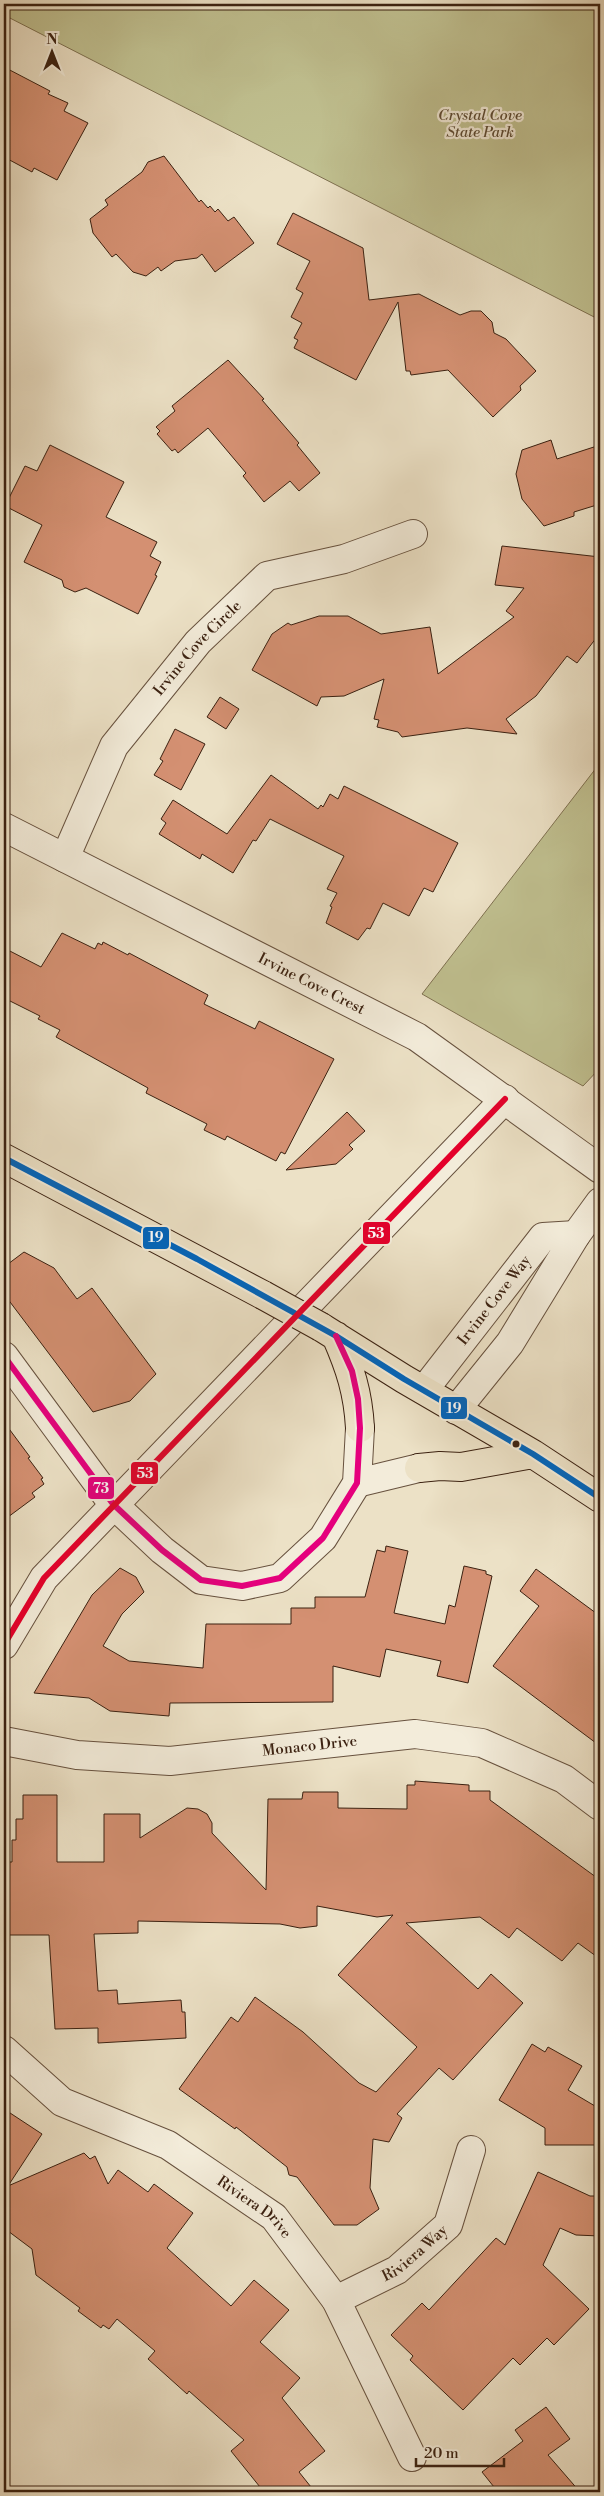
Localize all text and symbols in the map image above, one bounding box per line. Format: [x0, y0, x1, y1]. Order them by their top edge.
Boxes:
north arrow [28, 28, 78, 78]
text: N [46, 31, 58, 49]
park label: Crystal Cove State Park [438, 106, 522, 142]
street label: Irvine Cove Circle [149, 596, 245, 699]
street label: Irvine Cove Crest [255, 948, 369, 1019]
line badge: 53 [362, 1221, 391, 1245]
text: 53 [367, 1225, 385, 1243]
line badge: 19 [142, 1226, 170, 1250]
text: 19 [148, 1229, 164, 1247]
street label: Irvine Cove Way [453, 1251, 535, 1349]
line badge: 19 [440, 1396, 468, 1420]
text: 19 [446, 1400, 462, 1418]
unlabelled marker [511, 1439, 521, 1449]
line badge: 53 [130, 1461, 159, 1485]
text: 53 [136, 1465, 154, 1483]
line badge: 73 [87, 1476, 115, 1500]
text: 73 [93, 1480, 109, 1498]
street label: Monaco Drive [261, 1731, 358, 1760]
street label: Riviera Drive [213, 2172, 296, 2242]
street label: Riviera Way [379, 2220, 452, 2286]
scale bar [416, 2436, 504, 2468]
text: 20 m [424, 2444, 459, 2463]

